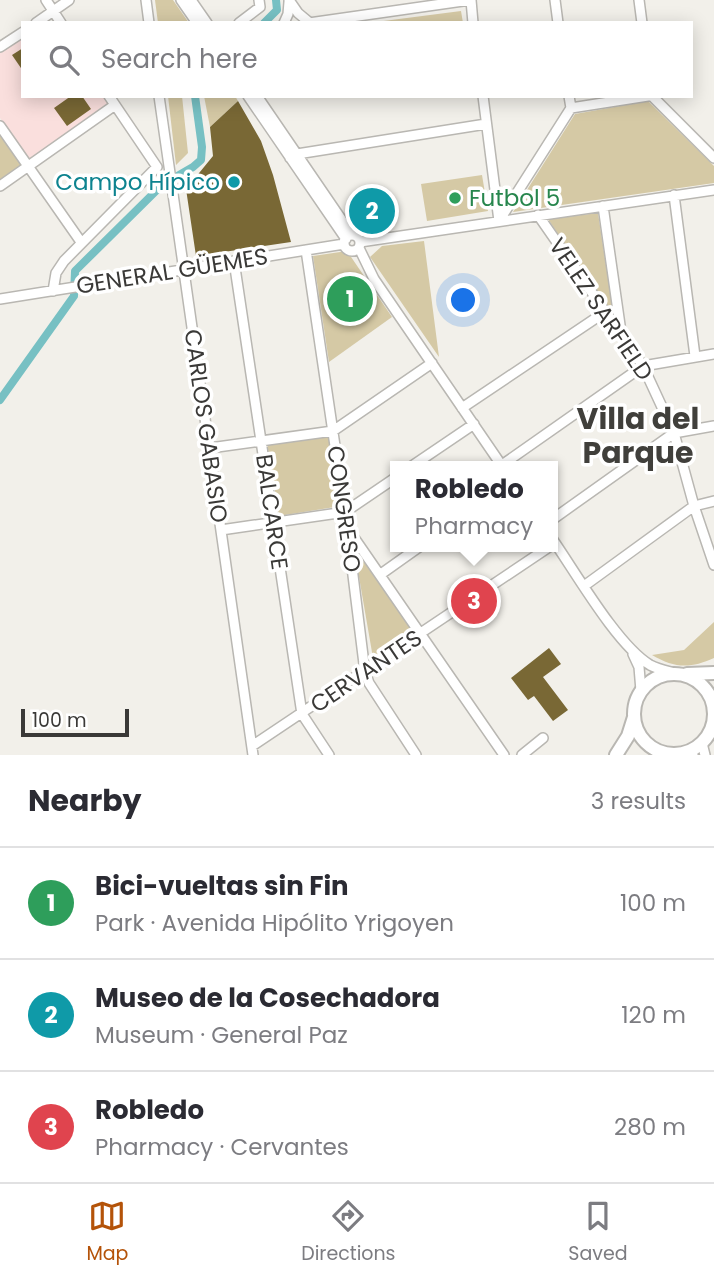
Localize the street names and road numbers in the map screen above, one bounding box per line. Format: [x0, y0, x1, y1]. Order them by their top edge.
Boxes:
street label: VELEZ SARFIELD [541, 231, 661, 387]
street label: GENERAL GÜEMES [74, 240, 270, 302]
street label: CARLOS GABASIO [177, 327, 235, 525]
street label: CONGRESO [319, 444, 369, 574]
street label: BALCARCE [248, 452, 296, 572]
street label: CERVANTES [304, 622, 428, 720]

